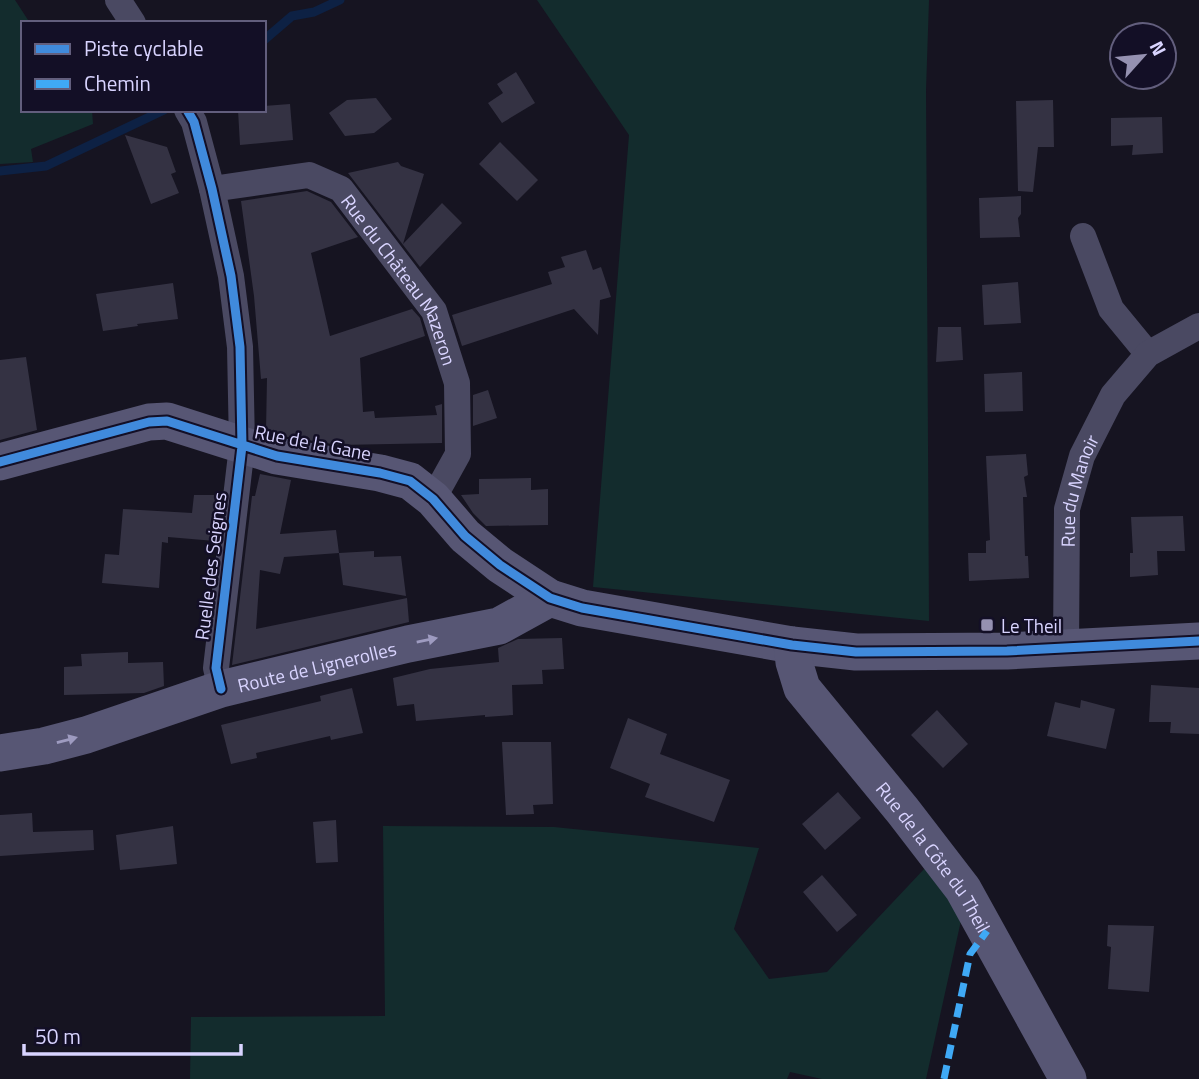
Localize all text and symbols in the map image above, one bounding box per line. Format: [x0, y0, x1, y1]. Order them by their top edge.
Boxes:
legend [21, 21, 266, 112]
north arrow [1108, 21, 1178, 91]
text: Piste cyclable [84, 32, 204, 64]
text: N [1143, 36, 1175, 61]
text: Chemin [84, 67, 151, 99]
street label: Rue du Château Mazeron [335, 187, 465, 369]
street label: Rue de la Gane [252, 416, 374, 468]
street label: Rue du Manoir [1052, 428, 1106, 547]
street label: Ruelle des Seignes [187, 490, 233, 642]
place label: Le Theil [1001, 611, 1062, 640]
marker: Le Theil [979, 617, 995, 633]
street label: Route de Lignerolles [234, 633, 399, 699]
one-way arrow [416, 634, 438, 645]
one-way arrow [56, 734, 78, 745]
street label: Rue de la Côte du Theil [870, 775, 999, 938]
scale bar [24, 1012, 242, 1056]
text: 50 m [35, 1020, 81, 1052]

